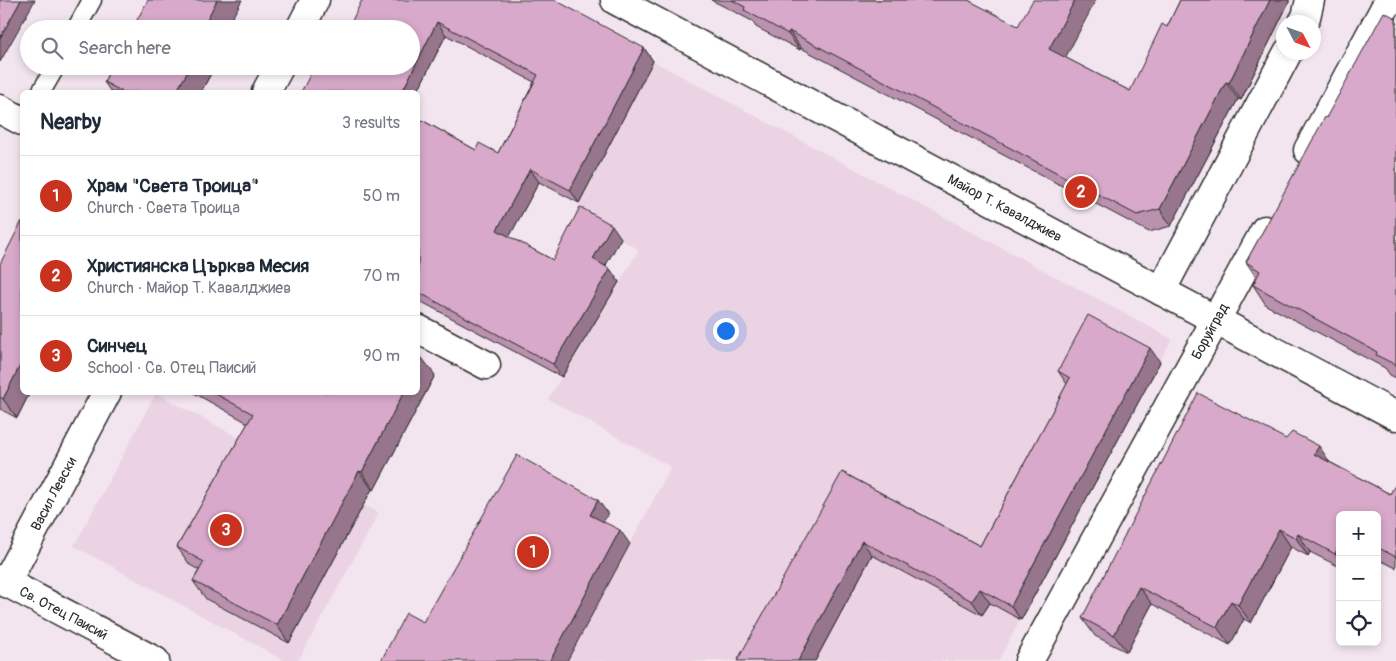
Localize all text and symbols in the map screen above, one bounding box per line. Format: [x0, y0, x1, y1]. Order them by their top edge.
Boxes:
north arrow [1276, 15, 1321, 60]
search box [20, 20, 420, 75]
icon: search [38, 34, 66, 62]
text: Search here [78, 36, 171, 60]
text: Nearby [40, 109, 101, 136]
text: 3 results [342, 113, 400, 133]
street label: Майор Т. Кавалджиев [945, 170, 1065, 245]
pin: 2 [1065, 173, 1097, 211]
text: Храм "Света Троица" [87, 174, 259, 198]
text: 1 [53, 186, 59, 206]
text: 50 m [363, 186, 400, 206]
text: Church · Света Троица [87, 198, 240, 218]
text: Християнска Църква Месия [87, 254, 309, 278]
text: 2 [52, 266, 60, 286]
text: 70 m [363, 266, 400, 286]
text: Church · Майор Т. Кавалджиев [87, 278, 291, 298]
street label: Боруйград [1187, 300, 1232, 362]
your location [713, 318, 739, 344]
text: Синчец [87, 334, 148, 358]
text: 3 [52, 346, 60, 366]
text: 90 m [363, 346, 400, 366]
text: School · Св. Отец Паисий [87, 358, 256, 378]
street label: Васил Левски [27, 454, 80, 534]
pin: 3 [210, 511, 242, 549]
map controls [1336, 511, 1381, 646]
button: + [1336, 511, 1381, 556]
pin: 1 [517, 533, 549, 571]
button: − [1336, 556, 1381, 601]
street label: Св. Отец Паисий [17, 582, 111, 643]
button: locate [1336, 601, 1381, 646]

